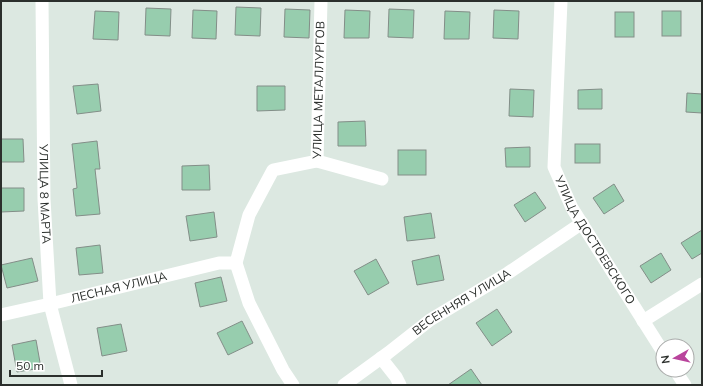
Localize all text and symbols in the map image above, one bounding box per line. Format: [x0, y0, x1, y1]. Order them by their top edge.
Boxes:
street label: УЛИЦА МЕТАЛЛУРГОВ [309, 21, 328, 160]
street label: УЛИЦА 8 МАРТА [36, 143, 55, 244]
street label: УЛИЦА ДОСТОЕВСКОГО [551, 172, 639, 307]
street label: ВЕСЕННЯЯ УЛИЦА [409, 265, 513, 338]
street label: ЛЕСНАЯ УЛИЦА [69, 268, 168, 306]
north arrow [655, 338, 695, 378]
scale bar [10, 352, 102, 378]
text: N [658, 354, 673, 364]
text: 50 m [16, 358, 44, 373]

